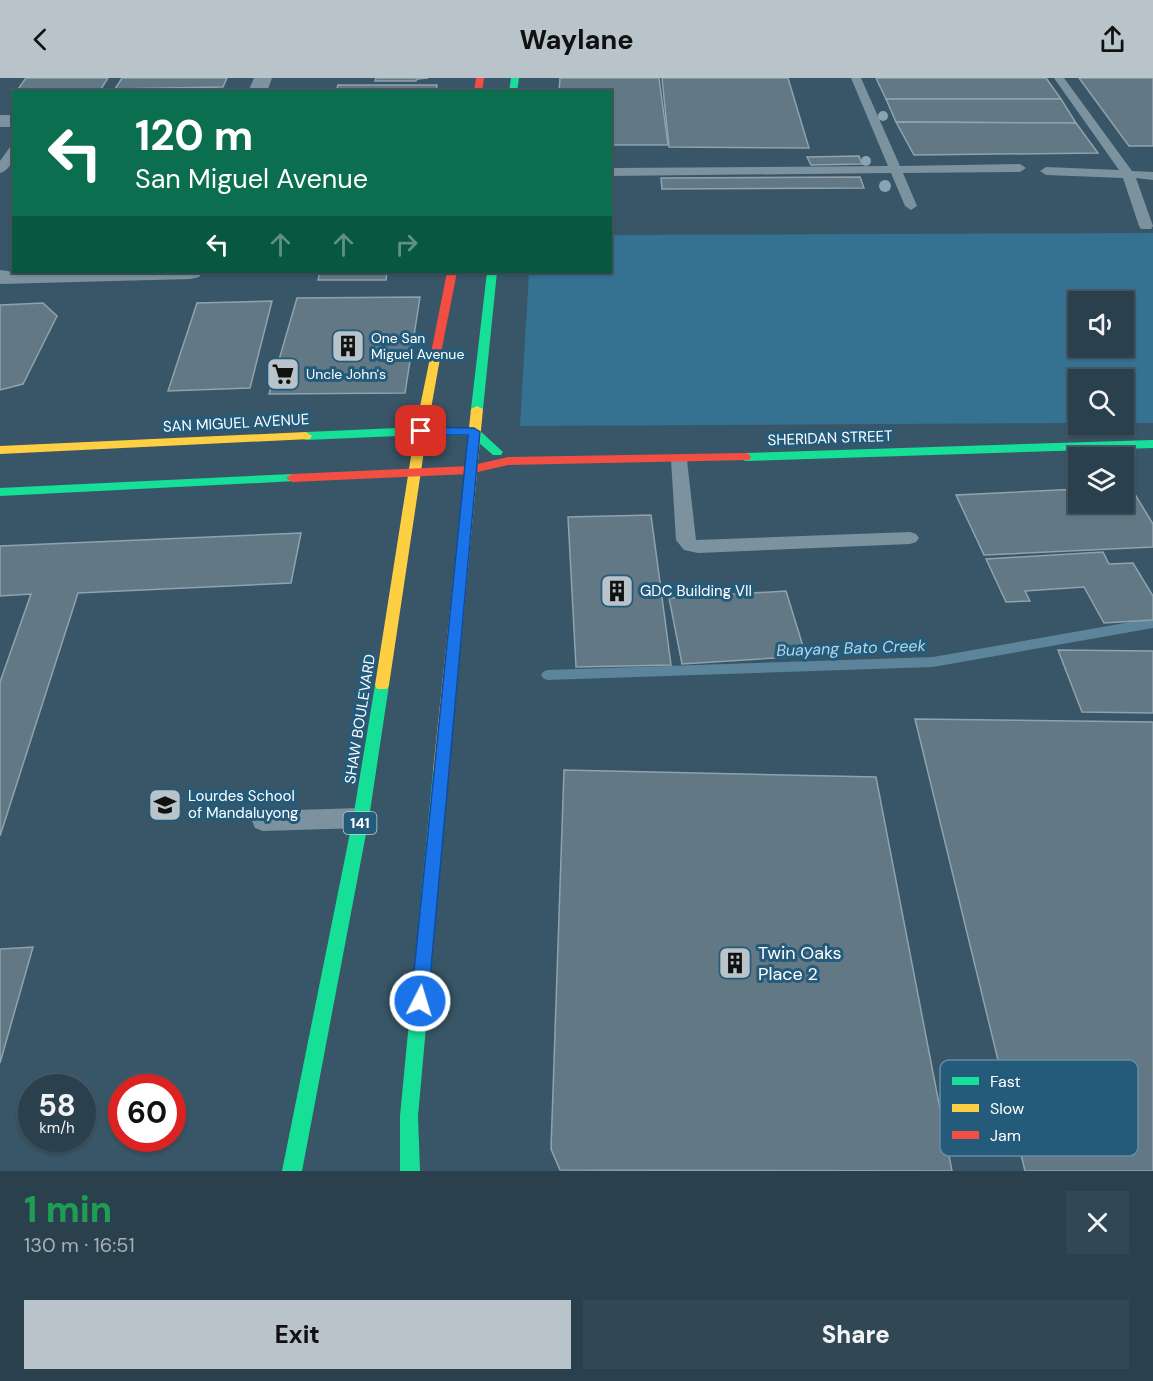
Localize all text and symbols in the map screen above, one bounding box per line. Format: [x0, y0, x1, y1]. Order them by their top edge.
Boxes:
text: Waylane [519, 22, 634, 57]
icon: back [24, 23, 57, 56]
icon: share [1096, 23, 1129, 56]
text: 120 m [135, 108, 253, 163]
icon: left [36, 114, 114, 192]
text: San Miguel Avenue [135, 161, 368, 196]
icon: left [201, 228, 234, 261]
icon: ahead [264, 228, 297, 261]
icon: ahead [327, 228, 360, 261]
icon: right [390, 228, 423, 261]
map controls [1068, 291, 1134, 513]
button: sound [1068, 291, 1134, 357]
building icon: One San Miguel Avenue [330, 328, 366, 364]
place label: One San Miguel Avenue [371, 329, 464, 363]
supermarket icon: Uncle John's [265, 356, 301, 392]
place label: Uncle John's [306, 365, 386, 383]
button: search [1068, 369, 1134, 435]
pin [395, 405, 446, 456]
street label: SAN MIGUEL AVENUE [162, 409, 310, 437]
icon: arrive [404, 414, 437, 447]
street label: SHERIDAN STREET [767, 426, 893, 450]
button: layers [1068, 447, 1134, 513]
building icon: GDC Building VII [599, 573, 635, 609]
place label: GDC Building VII [640, 581, 752, 601]
water label: Buayang Bato Creek [776, 635, 927, 661]
street label: SHAW BOULEVARD [340, 653, 380, 785]
place label: Lourdes School of Mandaluyong [188, 786, 298, 823]
school or university icon: Lourdes School of Mandaluyong [147, 787, 183, 823]
road number: 141 [344, 812, 376, 834]
place label: Twin Oaks Place 2 [758, 941, 842, 986]
building icon: Twin Oaks Place 2 [717, 945, 753, 981]
position arrow [388, 969, 452, 1033]
legend [940, 1060, 1138, 1156]
text: Fast [990, 1071, 1021, 1092]
speed limit sign: 60 [108, 1074, 186, 1152]
text: 58 [38, 1086, 76, 1125]
text: Slow [990, 1098, 1024, 1119]
text: km/h [39, 1118, 75, 1138]
text: Jam [990, 1125, 1021, 1146]
text: 1 min [24, 1186, 112, 1233]
button: close [1066, 1191, 1129, 1254]
text: 130 m · 16:51 [24, 1232, 135, 1258]
button: Exit [24, 1300, 571, 1369]
button: Share [583, 1300, 1129, 1369]

